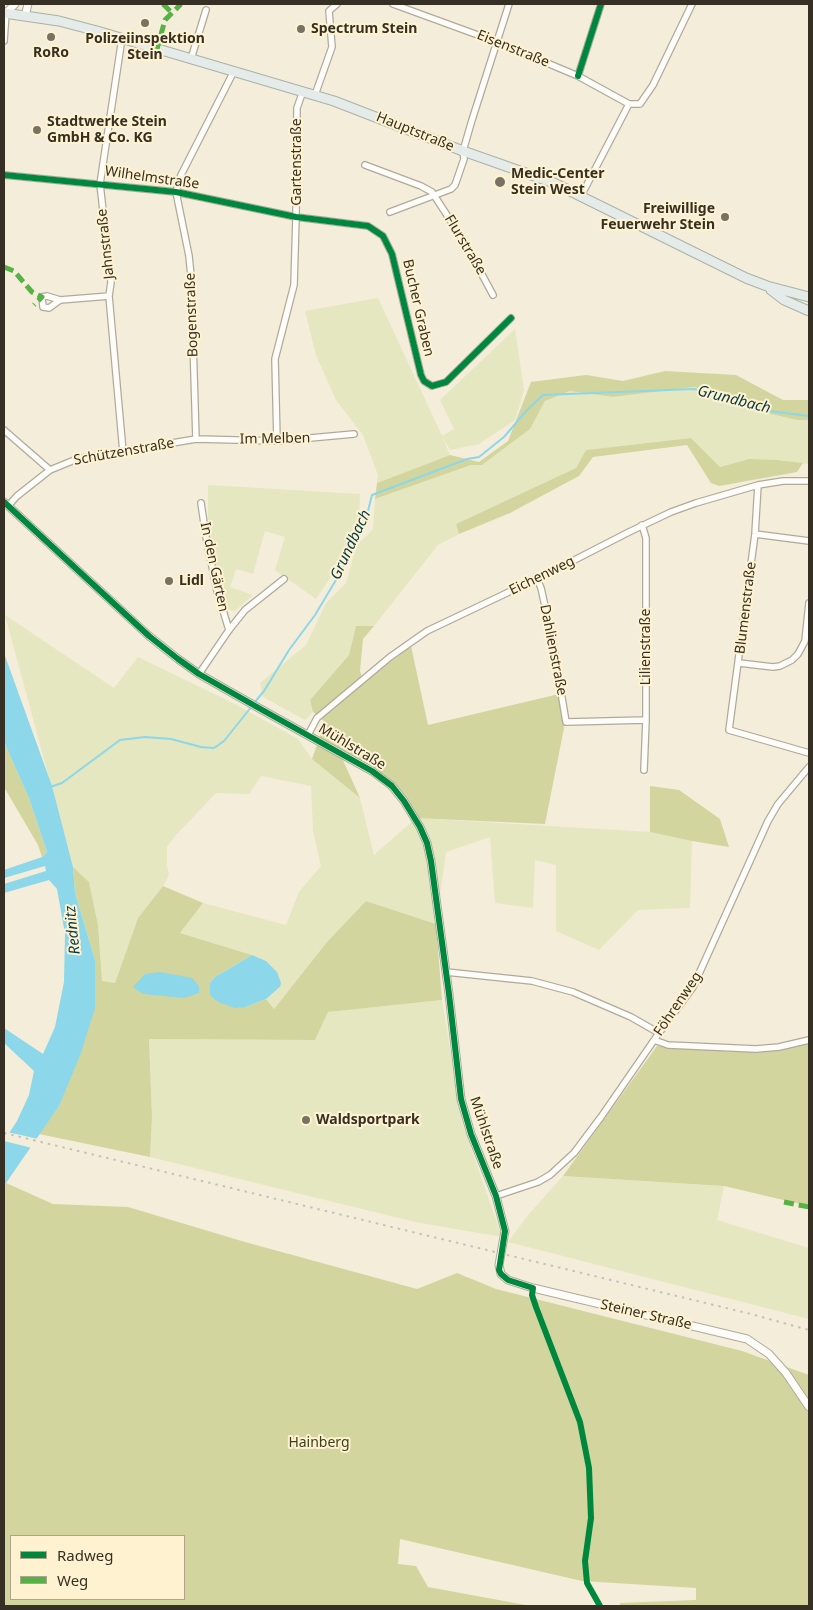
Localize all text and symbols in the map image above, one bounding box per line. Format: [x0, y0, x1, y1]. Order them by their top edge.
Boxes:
marker: Polizeiinspektion Stein [139, 17, 151, 29]
place label: Spectrum Stein [311, 21, 417, 37]
marker: Spectrum Stein [295, 23, 307, 35]
street label: Eisenstraße [474, 27, 552, 71]
marker: RoRo [45, 31, 57, 43]
place label: Polizeiinspektion Stein [85, 31, 205, 64]
place label: RoRo [33, 45, 69, 61]
street label: Hauptstraße [374, 109, 456, 155]
place label: Stadtwerke Stein GmbH & Co. KG [47, 114, 167, 146]
street label: Gartenstraße [289, 118, 305, 206]
marker: Stadtwerke Stein GmbH & Co. KG [31, 124, 43, 136]
street label: Wilhelmstraße [104, 163, 200, 193]
place label: Medic-Center Stein West [511, 166, 604, 198]
marker: Medic-Center Stein West [493, 175, 507, 189]
place label: Freiwillige Feuerwehr Stein [600, 201, 715, 233]
street label: Jahnstraße [94, 208, 118, 280]
marker: Freiwillige Feuerwehr Stein [719, 211, 731, 223]
street label: Flurstraße [441, 212, 489, 278]
street label: Bucher Graben [399, 258, 437, 358]
street label: Bogenstraße [182, 272, 202, 358]
water label: Grundbach [695, 382, 773, 418]
street label: Im Melben [239, 430, 311, 448]
street label: Schützenstraße [72, 435, 176, 469]
water label: Grundbach [327, 507, 375, 583]
street label: In den Gärten [196, 521, 232, 613]
street label: Eichenweg [506, 553, 578, 599]
street label: Blumenstraße [732, 561, 760, 655]
place label: Lidl [179, 573, 204, 589]
marker: Lidl [163, 575, 175, 587]
street label: Dahlienstraße [536, 603, 570, 697]
street label: Lilienstraße [638, 609, 654, 685]
street label: Mühlstraße [315, 720, 389, 774]
water label: Rednitz [61, 905, 85, 955]
street label: Föhrenweg [650, 969, 706, 1039]
street label: Mühlstraße [466, 1095, 506, 1171]
place label: Waldsportpark [316, 1112, 420, 1128]
marker: Waldsportpark [300, 1114, 312, 1126]
street label: Steiner Straße [599, 1296, 693, 1334]
park label: Hainberg [288, 1435, 350, 1451]
legend [10, 1535, 185, 1600]
text: Radweg [57, 1545, 113, 1565]
text: Weg [57, 1570, 88, 1590]

